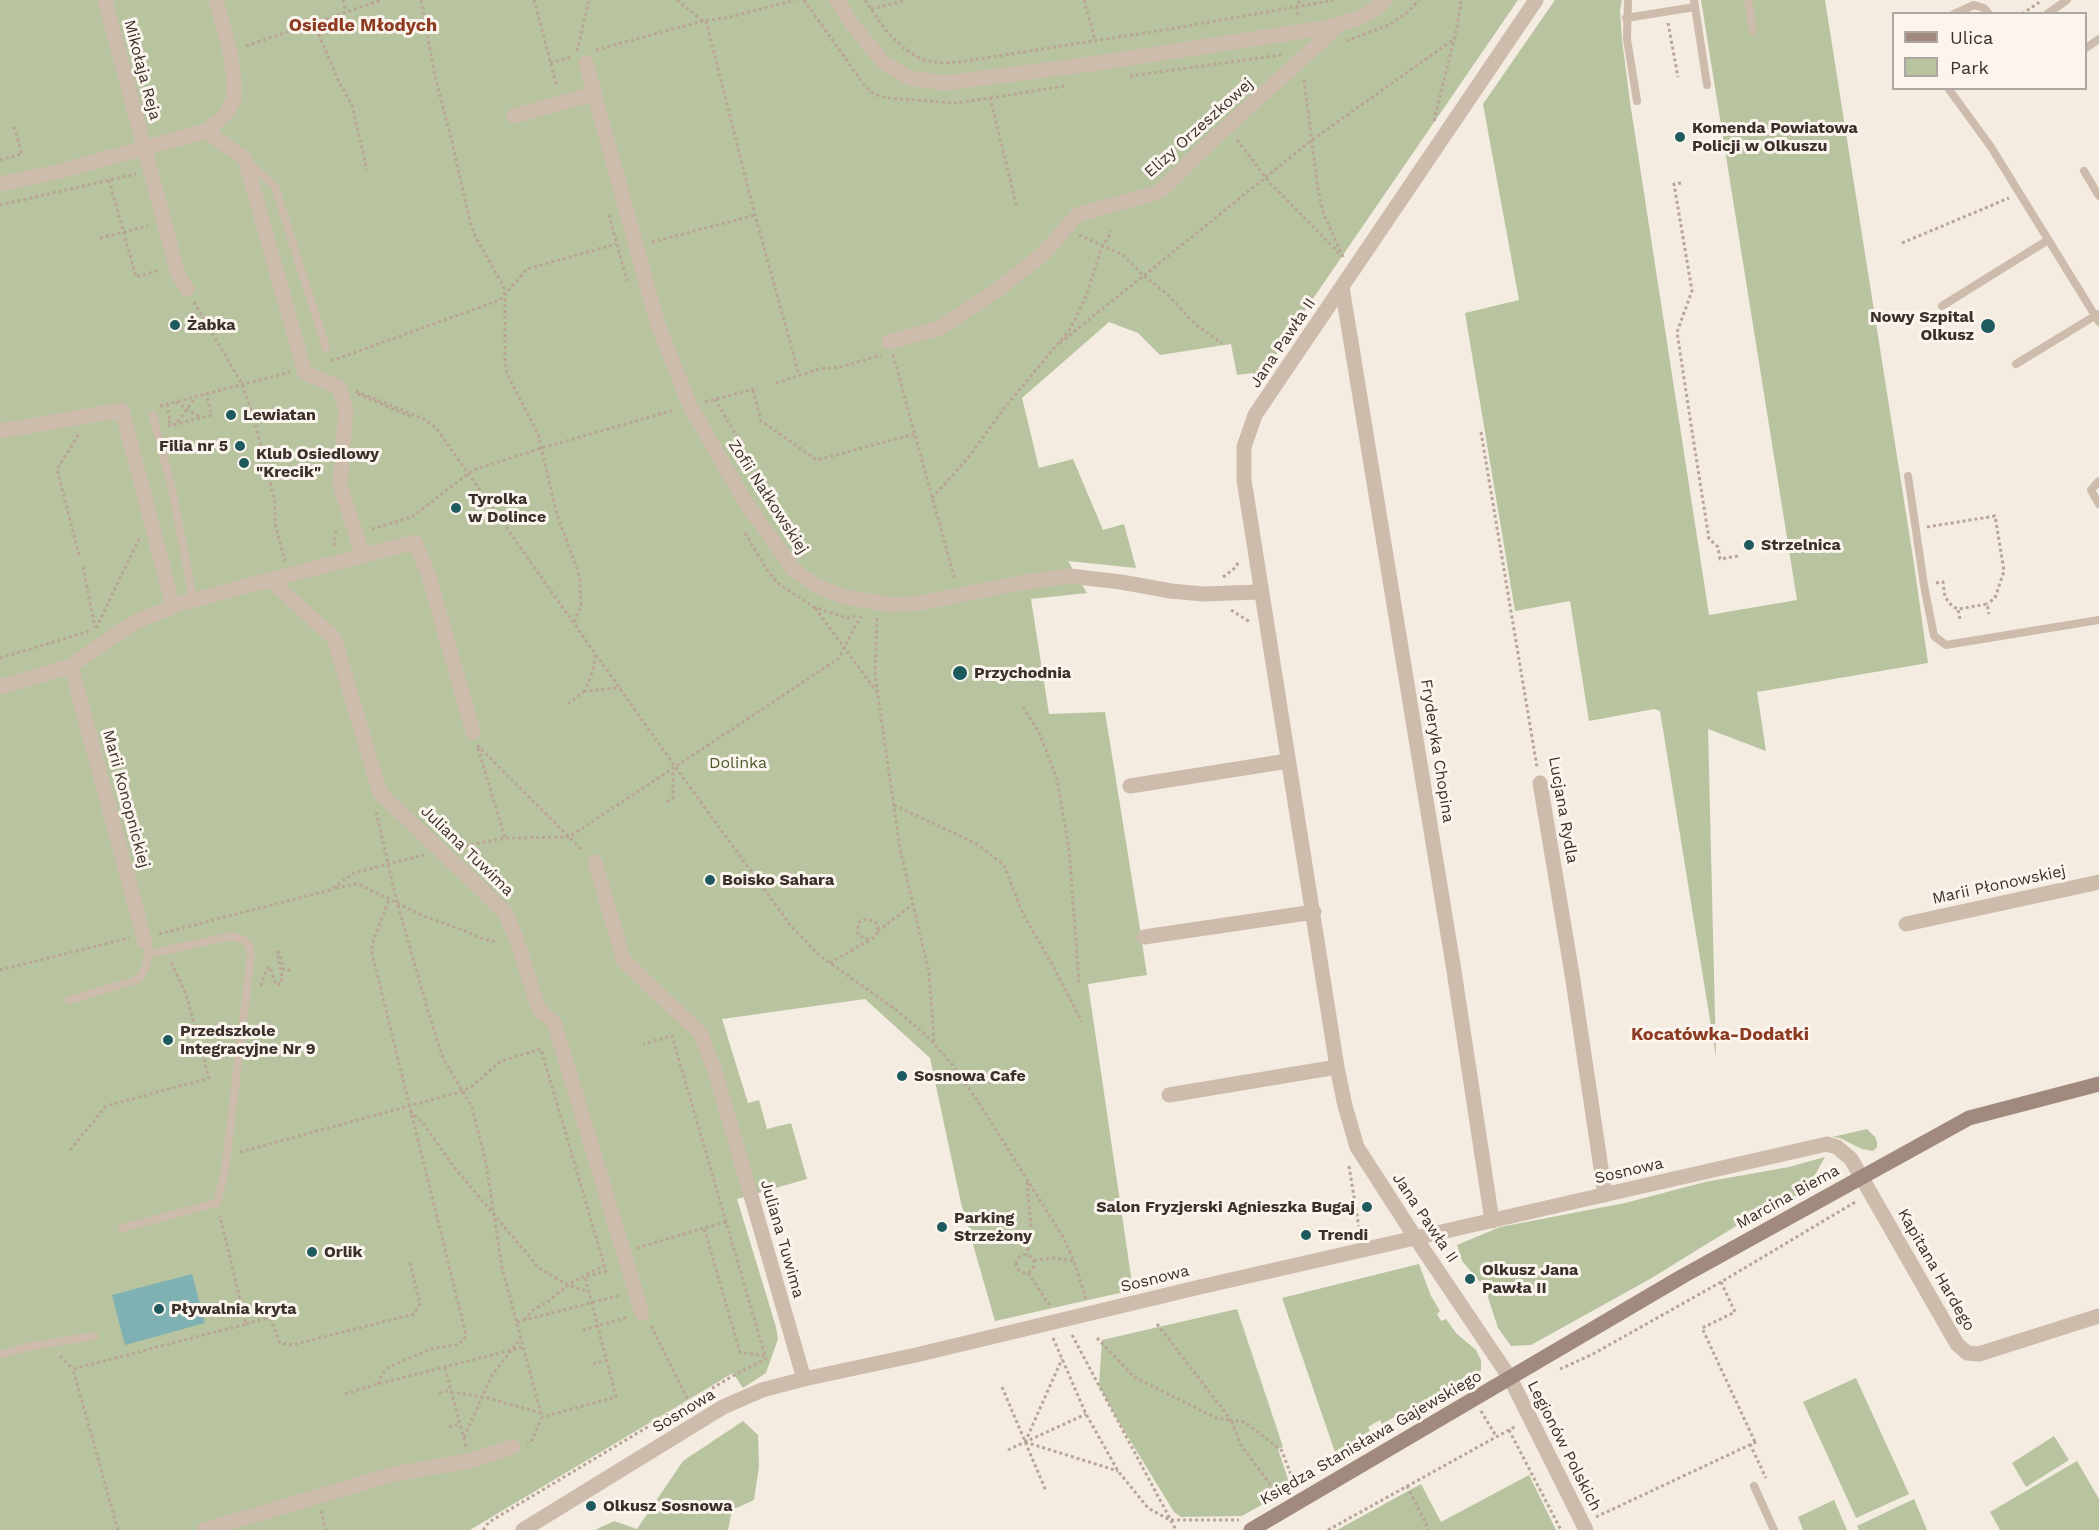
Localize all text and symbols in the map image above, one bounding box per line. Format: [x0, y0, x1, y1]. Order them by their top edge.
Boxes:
legend [1892, 12, 2087, 90]
district label: Osiedle Młodych [289, 15, 437, 37]
street label: Mikołaja Reja [119, 18, 165, 122]
text: Ulica [1950, 27, 1993, 48]
text: Park [1950, 57, 1989, 78]
street label: Elizy Orzeszkowej [1141, 74, 1257, 182]
place label: Komenda Powiatowa Policji w Olkuszu [1692, 118, 1858, 156]
marker: Komenda Powiatowa Policji w Olkuszu [1673, 130, 1687, 144]
street label: Jana Pawła II [1246, 295, 1320, 391]
place label: Nowy Szpital Olkusz [1870, 307, 1974, 345]
place label: Żabka [187, 315, 236, 335]
marker: Nowy Szpital Olkusz [1979, 317, 1997, 335]
marker: Żabka [168, 318, 182, 332]
place label: Lewiatan [243, 405, 316, 425]
marker: Lewiatan [224, 408, 238, 422]
place label: Filia nr 5 [159, 436, 228, 456]
street label: Zofii Nałkowskiej [724, 436, 812, 558]
marker: Filia nr 5 [233, 439, 247, 453]
place label: Klub Osiedlowy "Krecik" [256, 444, 379, 482]
marker: Klub Osiedlowy "Krecik" [237, 456, 251, 470]
place label: Tyrolka w Dolince [468, 489, 546, 527]
marker: Tyrolka w Dolince [449, 501, 463, 515]
place label: Strzelnica [1761, 535, 1841, 555]
marker: Strzelnica [1742, 538, 1756, 552]
place label: Przychodnia [974, 663, 1071, 683]
marker: Przychodnia [951, 664, 969, 682]
street label: Fryderyka Chopina [1416, 678, 1458, 824]
street label: Marii Konopnickiej [98, 728, 154, 870]
park label: Dolinka [709, 753, 767, 773]
street label: Lucjana Rydla [1544, 755, 1582, 865]
street label: Juliana Tuwima [417, 802, 517, 900]
street label: Marii Płonowskiej [1931, 861, 2067, 909]
place label: Boisko Sahara [722, 870, 834, 890]
marker: Boisko Sahara [703, 873, 717, 887]
place label: Przedszkole Integracyjne Nr 9 [180, 1021, 316, 1059]
district label: Kocatówka-Dodatki [1631, 1024, 1809, 1046]
marker: Przedszkole Integracyjne Nr 9 [161, 1033, 175, 1047]
place label: Sosnowa Cafe [914, 1066, 1026, 1086]
marker: Sosnowa Cafe [895, 1069, 909, 1083]
street label: Sosnowa [1593, 1154, 1665, 1188]
street label: Marcina Biema [1733, 1161, 1843, 1233]
street label: Jana Pawła II [1388, 1170, 1462, 1266]
street label: Juliana Tuwima [756, 1178, 808, 1300]
place label: Salon Fryzjerski Agnieszka Bugaj [1096, 1197, 1355, 1217]
marker: Salon Fryzjerski Agnieszka Bugaj [1360, 1200, 1374, 1214]
street label: Kapitana Hardego [1893, 1205, 1979, 1335]
place label: Parking Strzeżony [954, 1208, 1032, 1246]
marker: Parking Strzeżony [935, 1220, 949, 1234]
place label: Trendi [1318, 1225, 1368, 1245]
marker: Trendi [1299, 1228, 1313, 1242]
place label: Orlik [324, 1242, 362, 1262]
marker: Orlik [305, 1245, 319, 1259]
place label: Olkusz Jana Pawła II [1482, 1260, 1578, 1298]
street label: Sosnowa [1119, 1261, 1191, 1297]
marker: Olkusz Jana Pawła II [1463, 1272, 1477, 1286]
place label: Pływalnia kryta [171, 1299, 297, 1319]
marker: Pływalnia kryta [152, 1302, 166, 1316]
street label: Księdza Stanisława Gajewskiego [1257, 1367, 1485, 1509]
street label: Legionów Polskich [1523, 1378, 1605, 1514]
street label: Sosnowa [649, 1385, 719, 1437]
place label: Olkusz Sosnowa [603, 1496, 732, 1516]
marker: Olkusz Sosnowa [584, 1499, 598, 1513]

